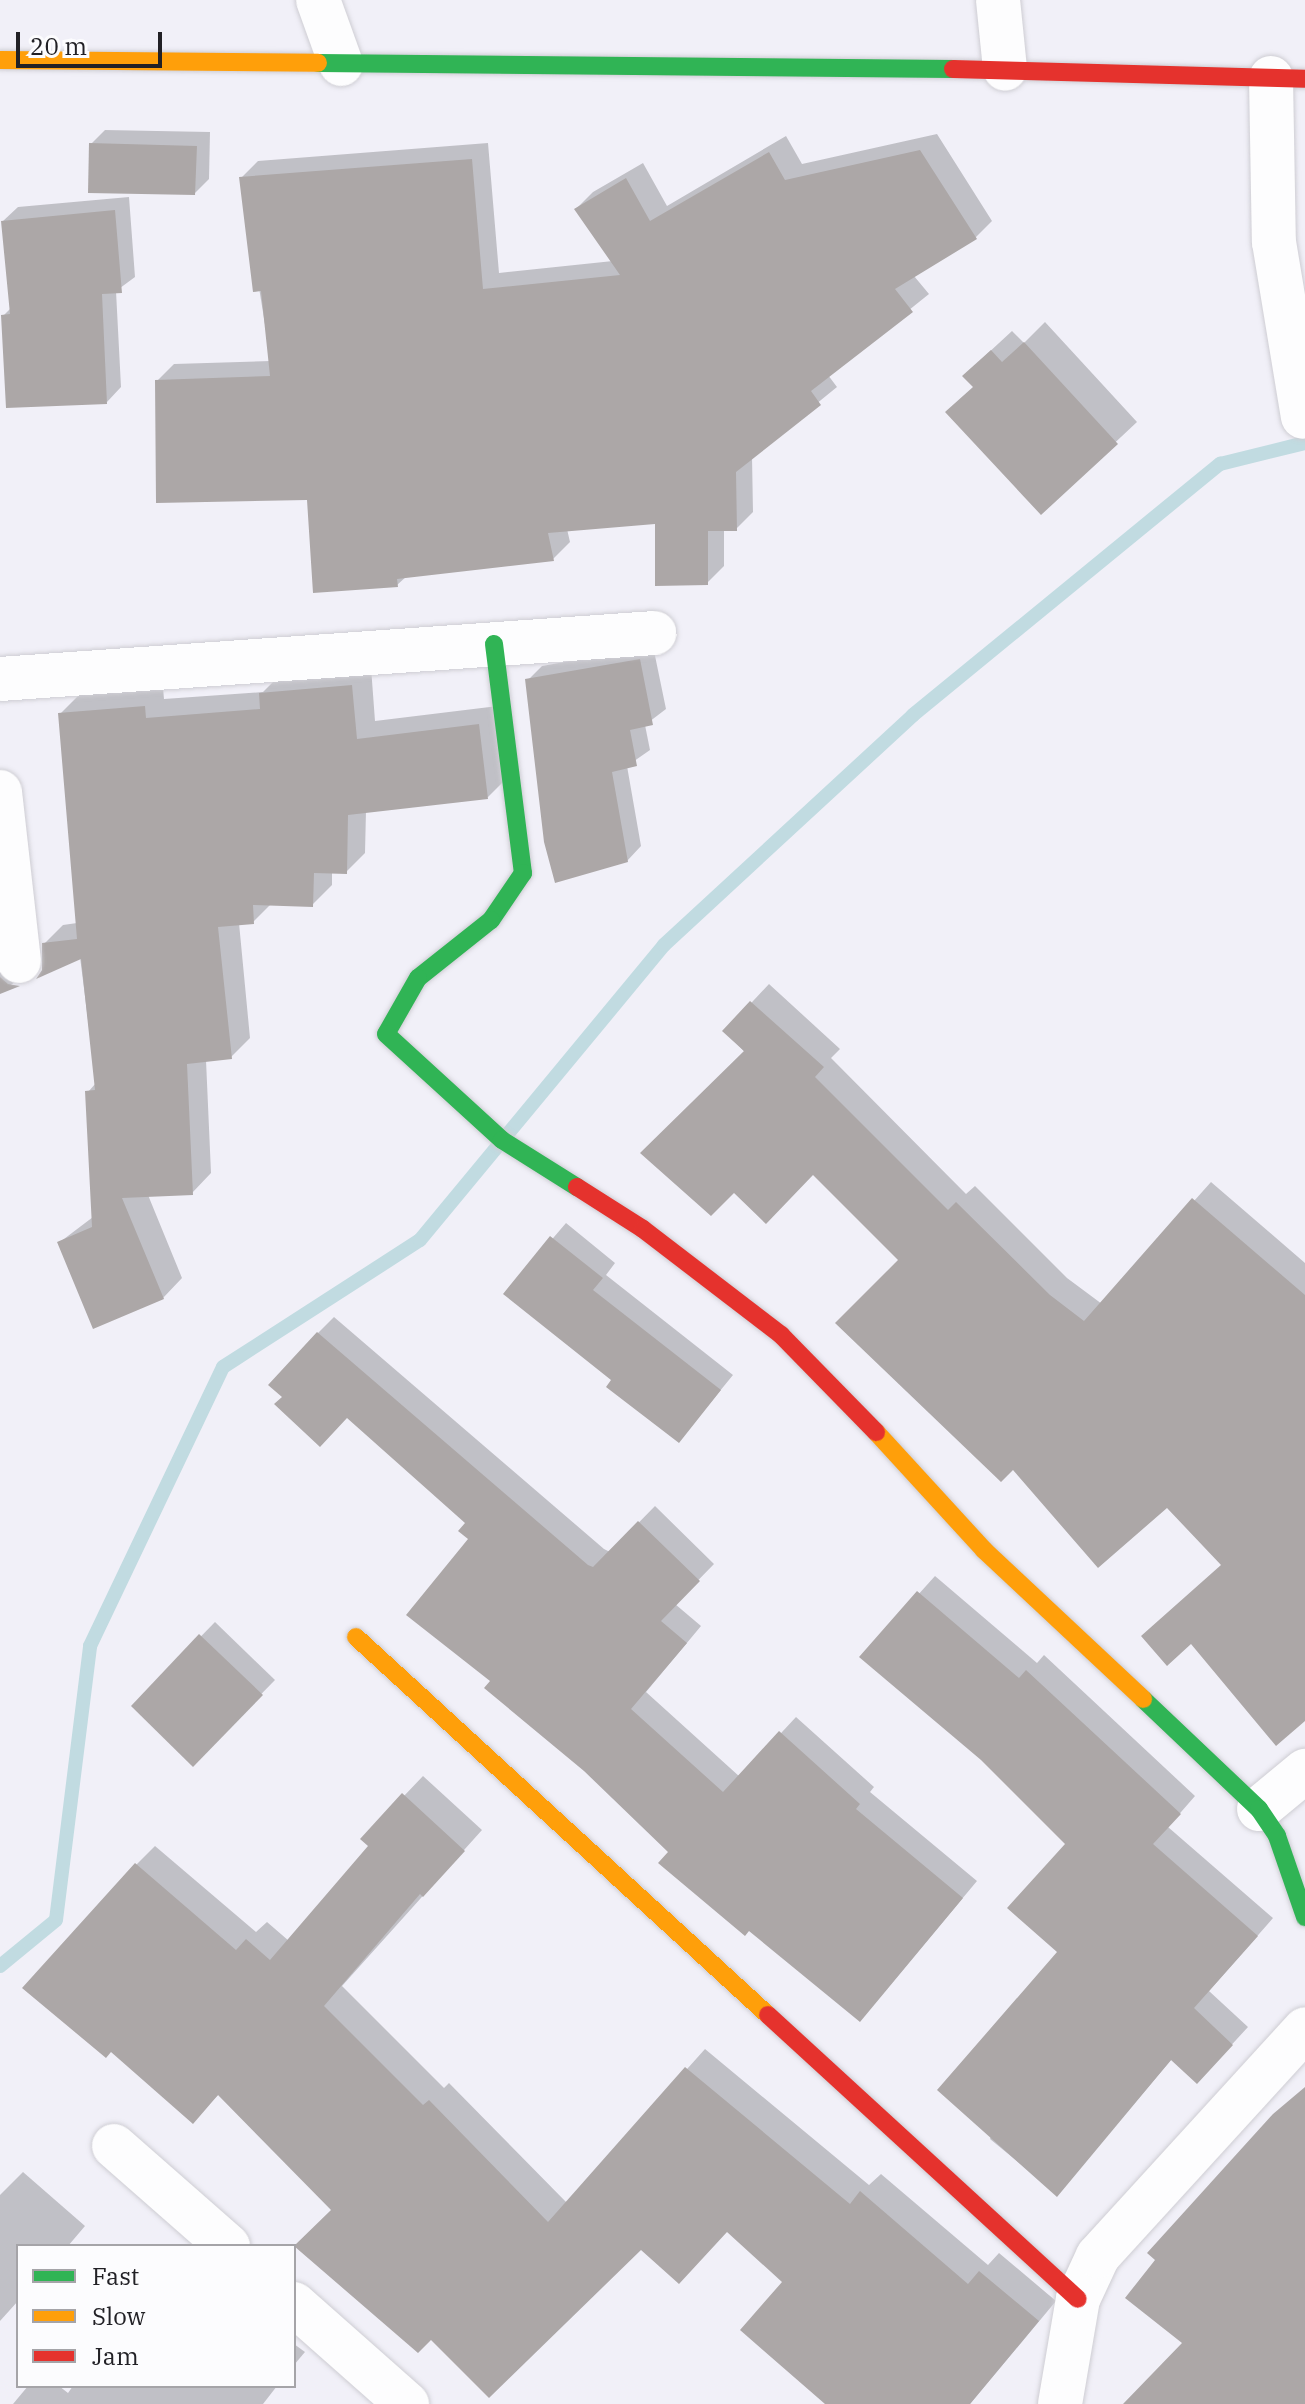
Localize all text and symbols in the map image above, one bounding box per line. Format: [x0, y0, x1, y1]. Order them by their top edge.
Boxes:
scale bar [20, 16, 166, 66]
text: 20 m [30, 30, 87, 62]
legend [16, 2244, 296, 2388]
text: Fast [92, 2260, 139, 2292]
text: Slow [92, 2300, 145, 2332]
text: Jam [92, 2340, 139, 2372]

